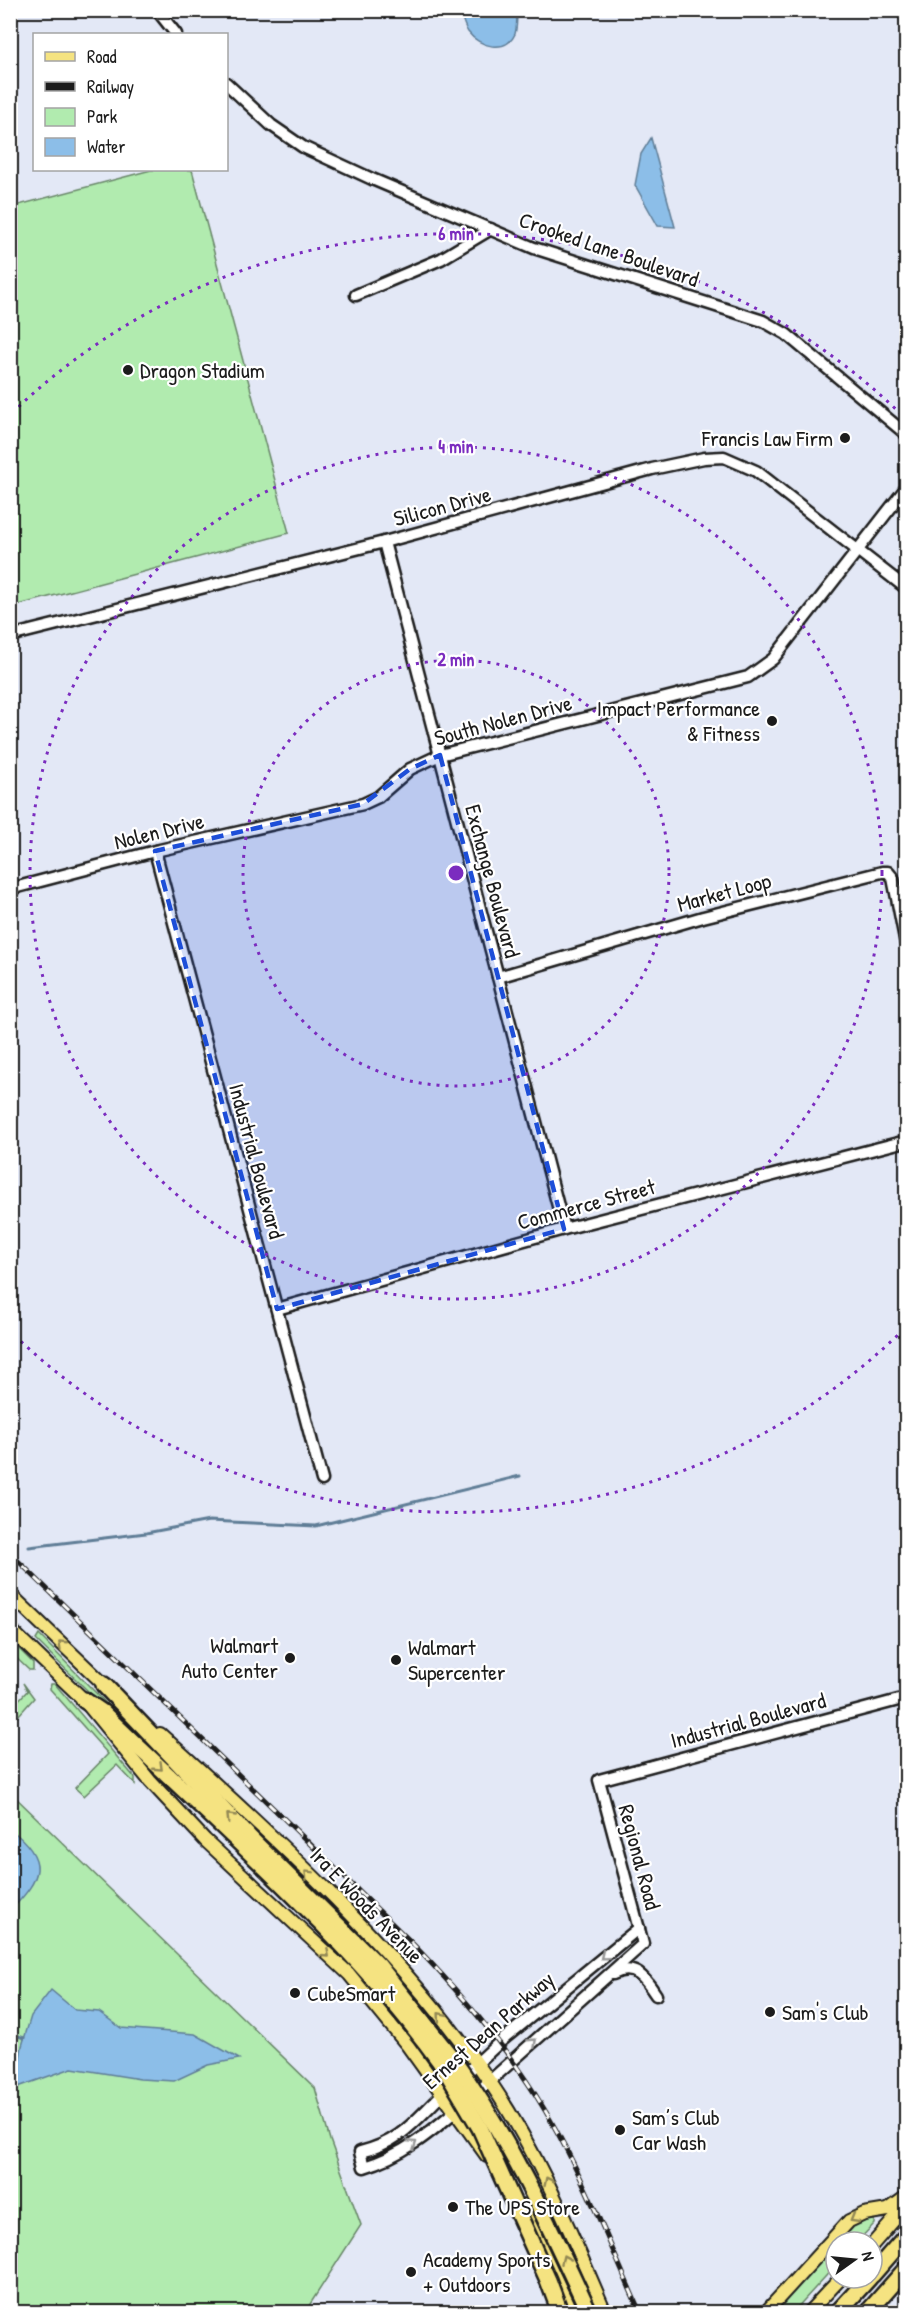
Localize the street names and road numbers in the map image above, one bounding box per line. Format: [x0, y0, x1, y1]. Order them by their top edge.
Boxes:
street label: Crooked Lane Boulevard [515, 204, 703, 294]
street label: Silicon Drive [390, 479, 494, 533]
street label: South Nolen Drive [431, 687, 575, 753]
street label: Exchange Boulevard [458, 801, 528, 961]
street label: Nolen Drive [111, 805, 207, 857]
street label: Market Loop [674, 865, 775, 919]
street label: Industrial Boulevard [222, 1080, 292, 1242]
street label: Commerce Street [514, 1171, 659, 1237]
street label: Industrial Boulevard [667, 1685, 829, 1755]
street label: Regional Road [612, 1801, 669, 1913]
street label: Ira E Woods Avenue [304, 1840, 431, 1970]
street label: Ernest Dean Parkway [416, 1964, 560, 2096]

